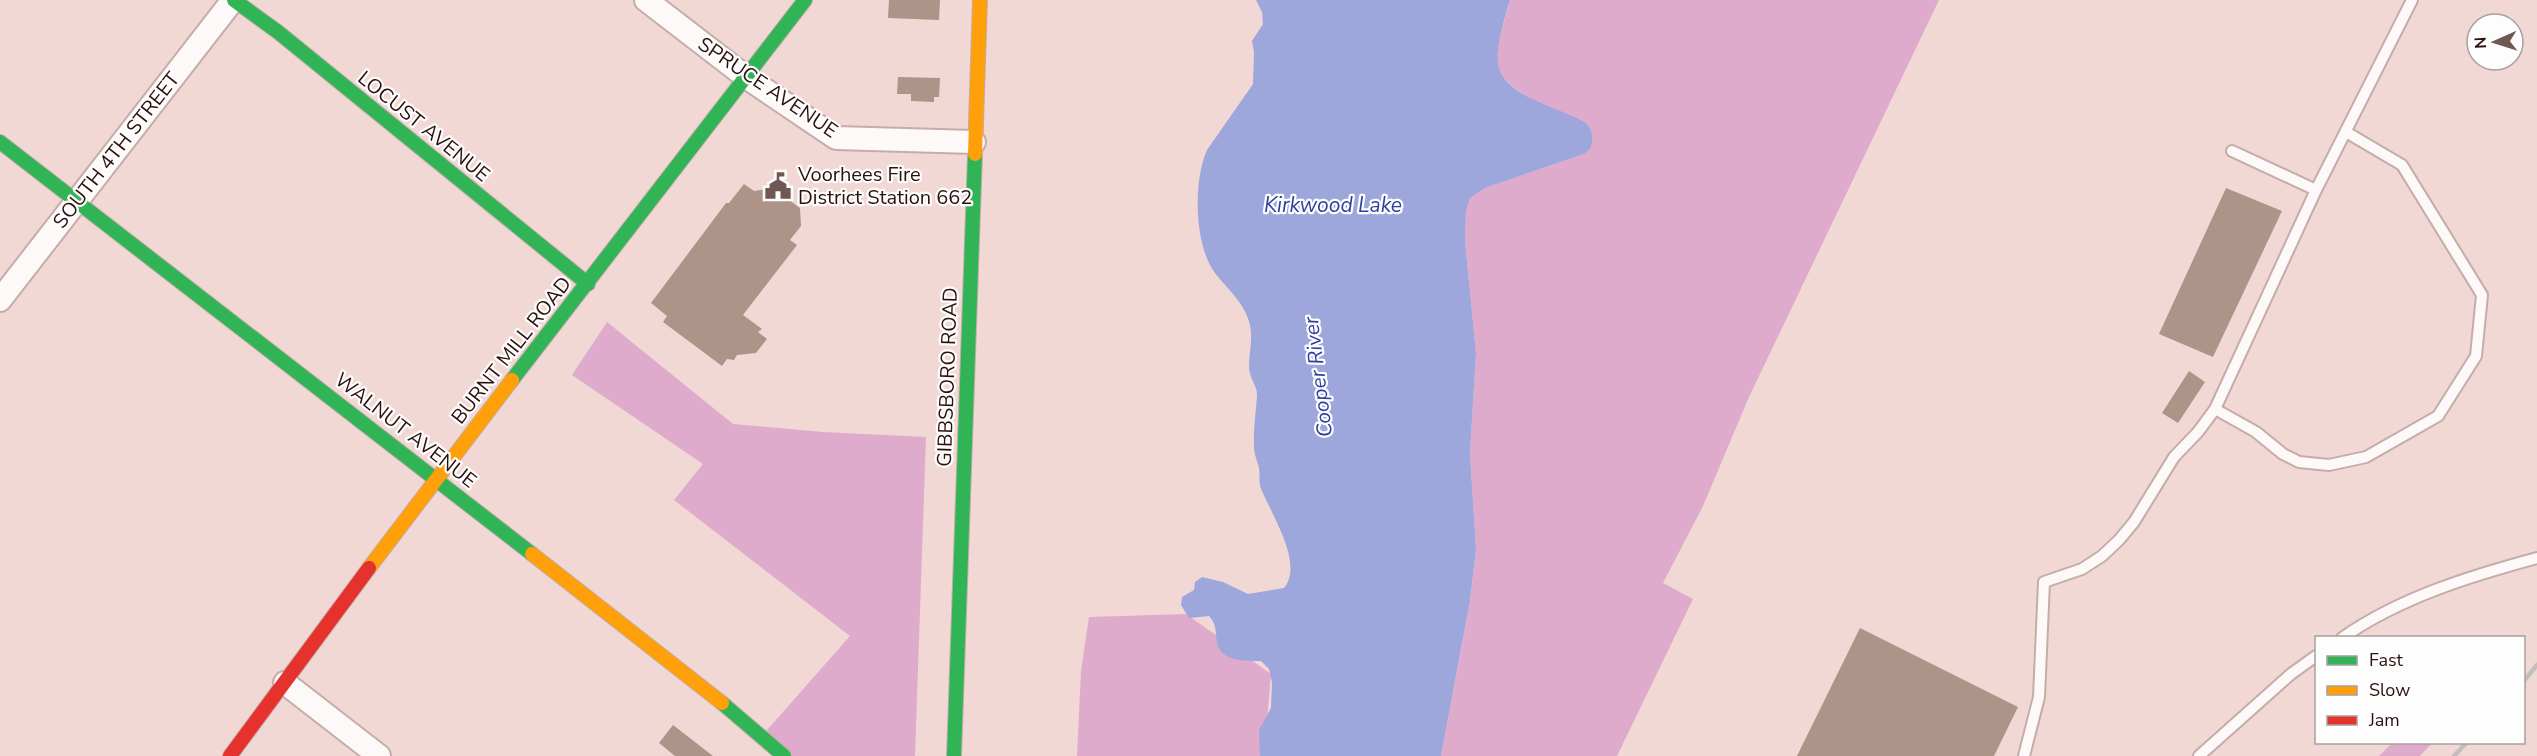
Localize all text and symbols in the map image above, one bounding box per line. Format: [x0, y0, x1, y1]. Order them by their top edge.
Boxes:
north arrow [2465, 12, 2525, 72]
street label: SPRUCE AVENUE [693, 31, 843, 144]
text: N [2470, 36, 2492, 49]
street label: LOCUST AVENUE [352, 65, 495, 188]
street label: SOUTH 4TH STREET [47, 67, 186, 234]
place label: Voorhees Fire District Station 662 [797, 161, 972, 211]
public building icon: Voorhees Fire District Station 662 [763, 171, 793, 201]
water label: Kirkwood Lake [1264, 191, 1402, 219]
street label: BURNT MILL ROAD [445, 271, 578, 430]
street label: GIBBSBORO ROAD [931, 287, 964, 467]
water label: Cooper River [1297, 315, 1339, 439]
street label: WALNUT AVENUE [329, 367, 482, 494]
legend [2315, 636, 2525, 744]
text: Fast [2369, 648, 2404, 672]
text: Slow [2369, 678, 2410, 702]
text: Jam [2368, 708, 2400, 732]

